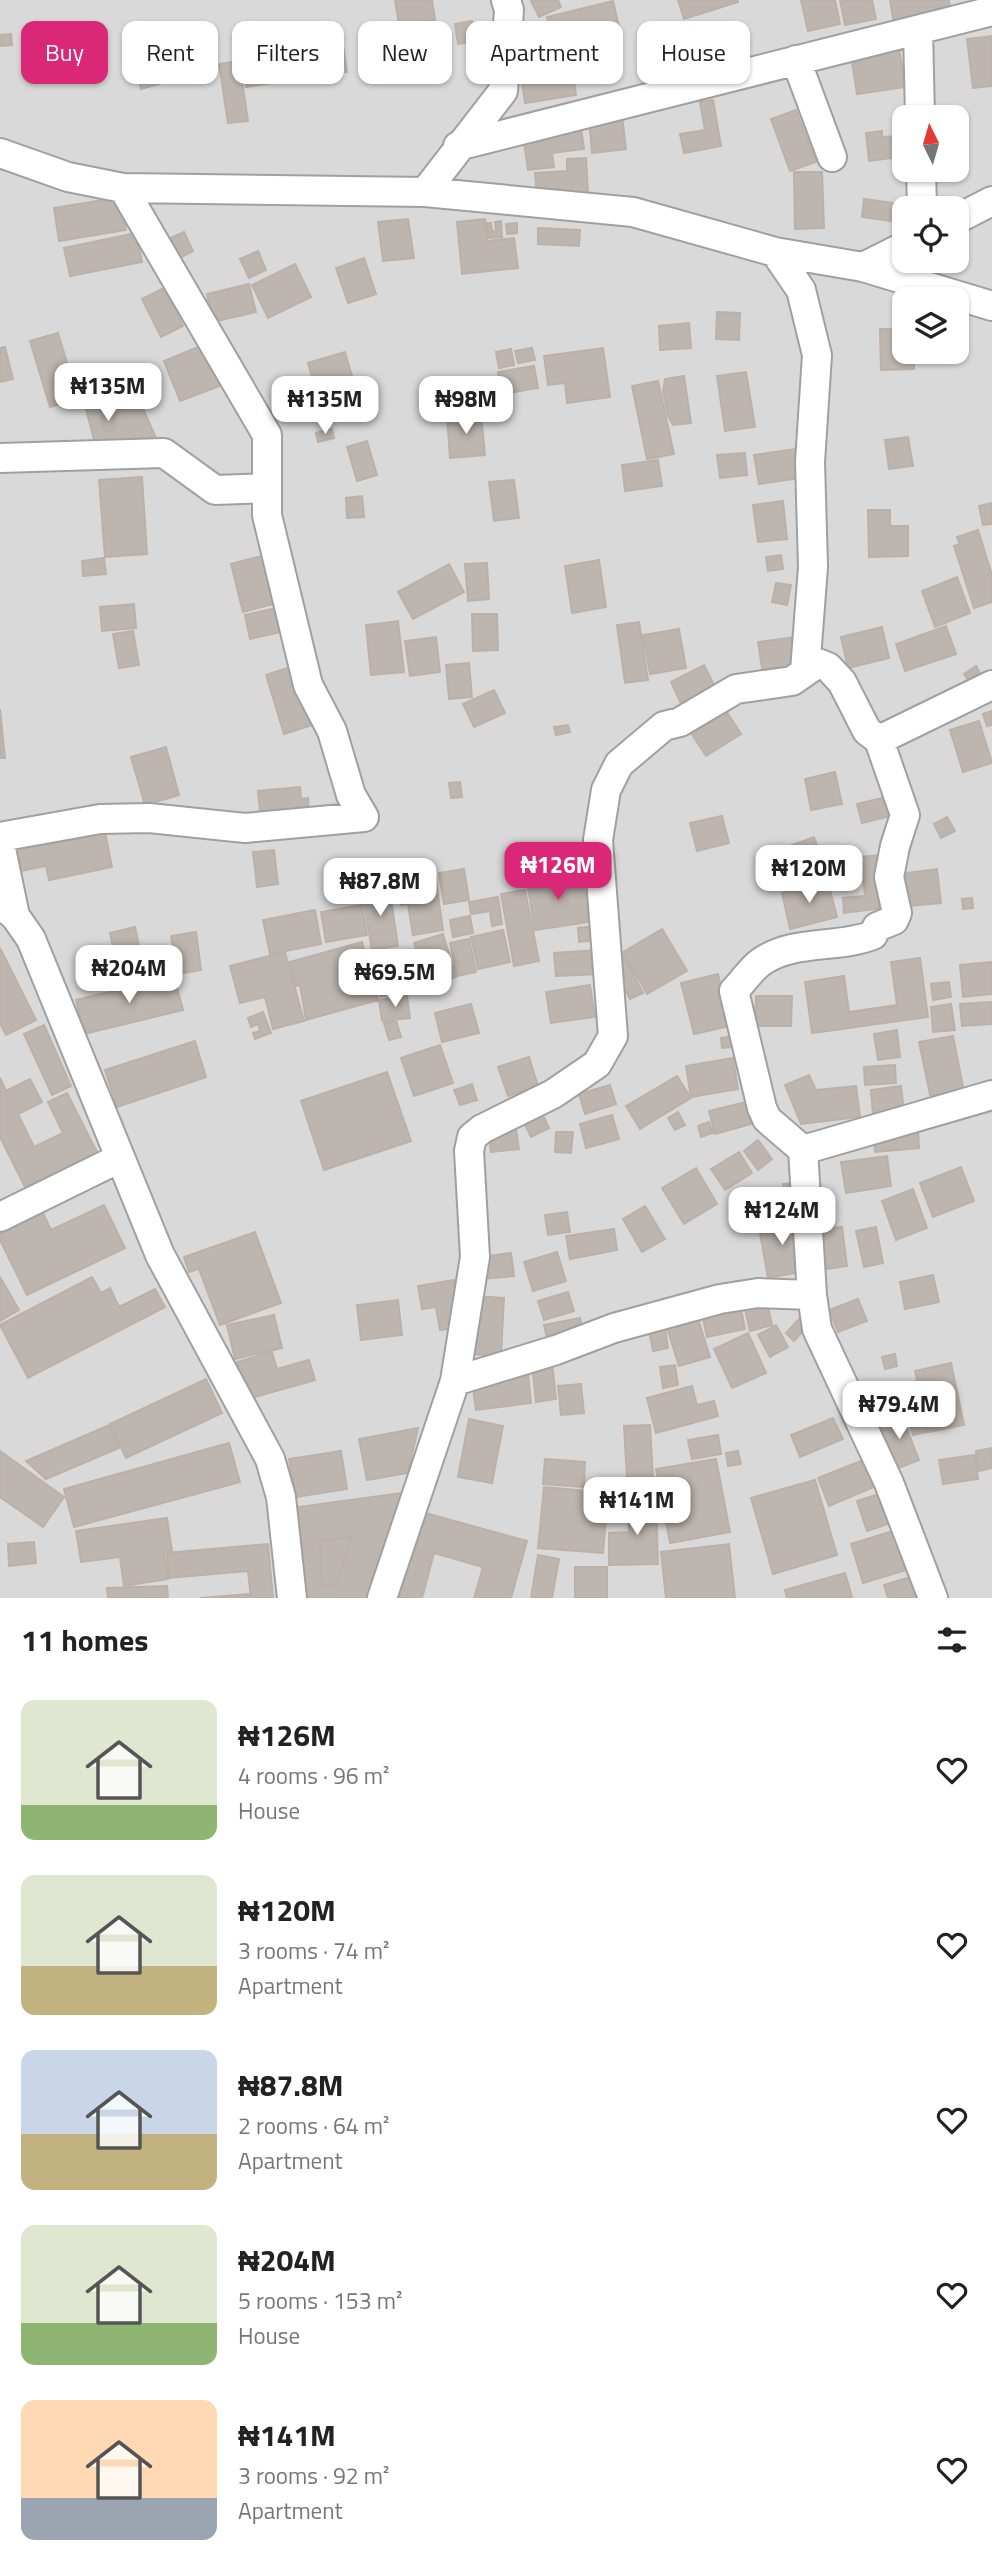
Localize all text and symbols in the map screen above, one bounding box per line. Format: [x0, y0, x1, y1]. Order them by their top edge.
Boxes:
chip: Buy [21, 21, 108, 84]
chip: Rent [122, 21, 218, 84]
chip: Filters [232, 21, 344, 84]
chip: New [358, 21, 452, 84]
chip: Apartment [466, 21, 623, 84]
chip: House [637, 21, 750, 84]
north arrow [892, 105, 970, 182]
map controls [892, 105, 969, 364]
button: locate [892, 196, 969, 273]
button: layers [892, 287, 969, 364]
pin: ₦135M [59, 364, 157, 423]
text: ₦135M [71, 368, 145, 403]
pin: ₦135M [276, 376, 374, 436]
pin: ₦98M [425, 376, 507, 436]
text: ₦135M [288, 381, 362, 416]
text: ₦98M [435, 381, 497, 416]
pin: ₦126M [509, 842, 607, 902]
pin: ₦120M [760, 846, 858, 905]
text: ₦126M [521, 847, 595, 882]
text: ₦120M [772, 850, 846, 885]
pin: ₦87.8M [323, 858, 437, 918]
text: ₦87.8M [340, 863, 420, 898]
pin: ₦204M [80, 946, 178, 1005]
text: ₦204M [92, 950, 166, 985]
pin: ₦69.5M [338, 950, 452, 1009]
text: ₦69.5M [355, 954, 435, 989]
pin: ₦124M [733, 1188, 831, 1247]
text: ₦124M [745, 1192, 819, 1227]
pin: ₦79.4M [842, 1382, 956, 1441]
text: ₦79.4M [859, 1386, 939, 1421]
pin: ₦141M [588, 1478, 686, 1537]
text: ₦141M [600, 1482, 674, 1517]
text: 11 homes [21, 1617, 148, 1663]
icon: filters [933, 1621, 971, 1659]
text: ₦126M [238, 1712, 336, 1758]
icon: home [77, 1728, 161, 1812]
icon: heart [933, 1751, 971, 1789]
text: 4 rooms · 96 m² [238, 1758, 389, 1793]
text: House [238, 1793, 300, 1828]
text: ₦120M [238, 1887, 336, 1933]
icon: home [77, 1903, 161, 1987]
icon: heart [933, 1926, 971, 1964]
text: 3 rooms · 74 m² [238, 1933, 389, 1968]
text: Apartment [238, 1968, 343, 2003]
text: ₦87.8M [238, 2062, 344, 2108]
icon: home [77, 2078, 161, 2162]
icon: heart [933, 2101, 971, 2139]
text: 2 rooms · 64 m² [238, 2108, 389, 2143]
text: Apartment [238, 2143, 343, 2178]
text: ₦204M [238, 2237, 336, 2283]
icon: home [77, 2253, 161, 2337]
icon: heart [933, 2276, 971, 2314]
text: 5 rooms · 153 m² [238, 2283, 402, 2318]
text: House [238, 2318, 300, 2353]
text: ₦141M [238, 2412, 336, 2458]
icon: home [77, 2428, 161, 2512]
icon: heart [933, 2451, 971, 2489]
text: 3 rooms · 92 m² [238, 2458, 389, 2493]
text: Apartment [238, 2493, 343, 2528]

